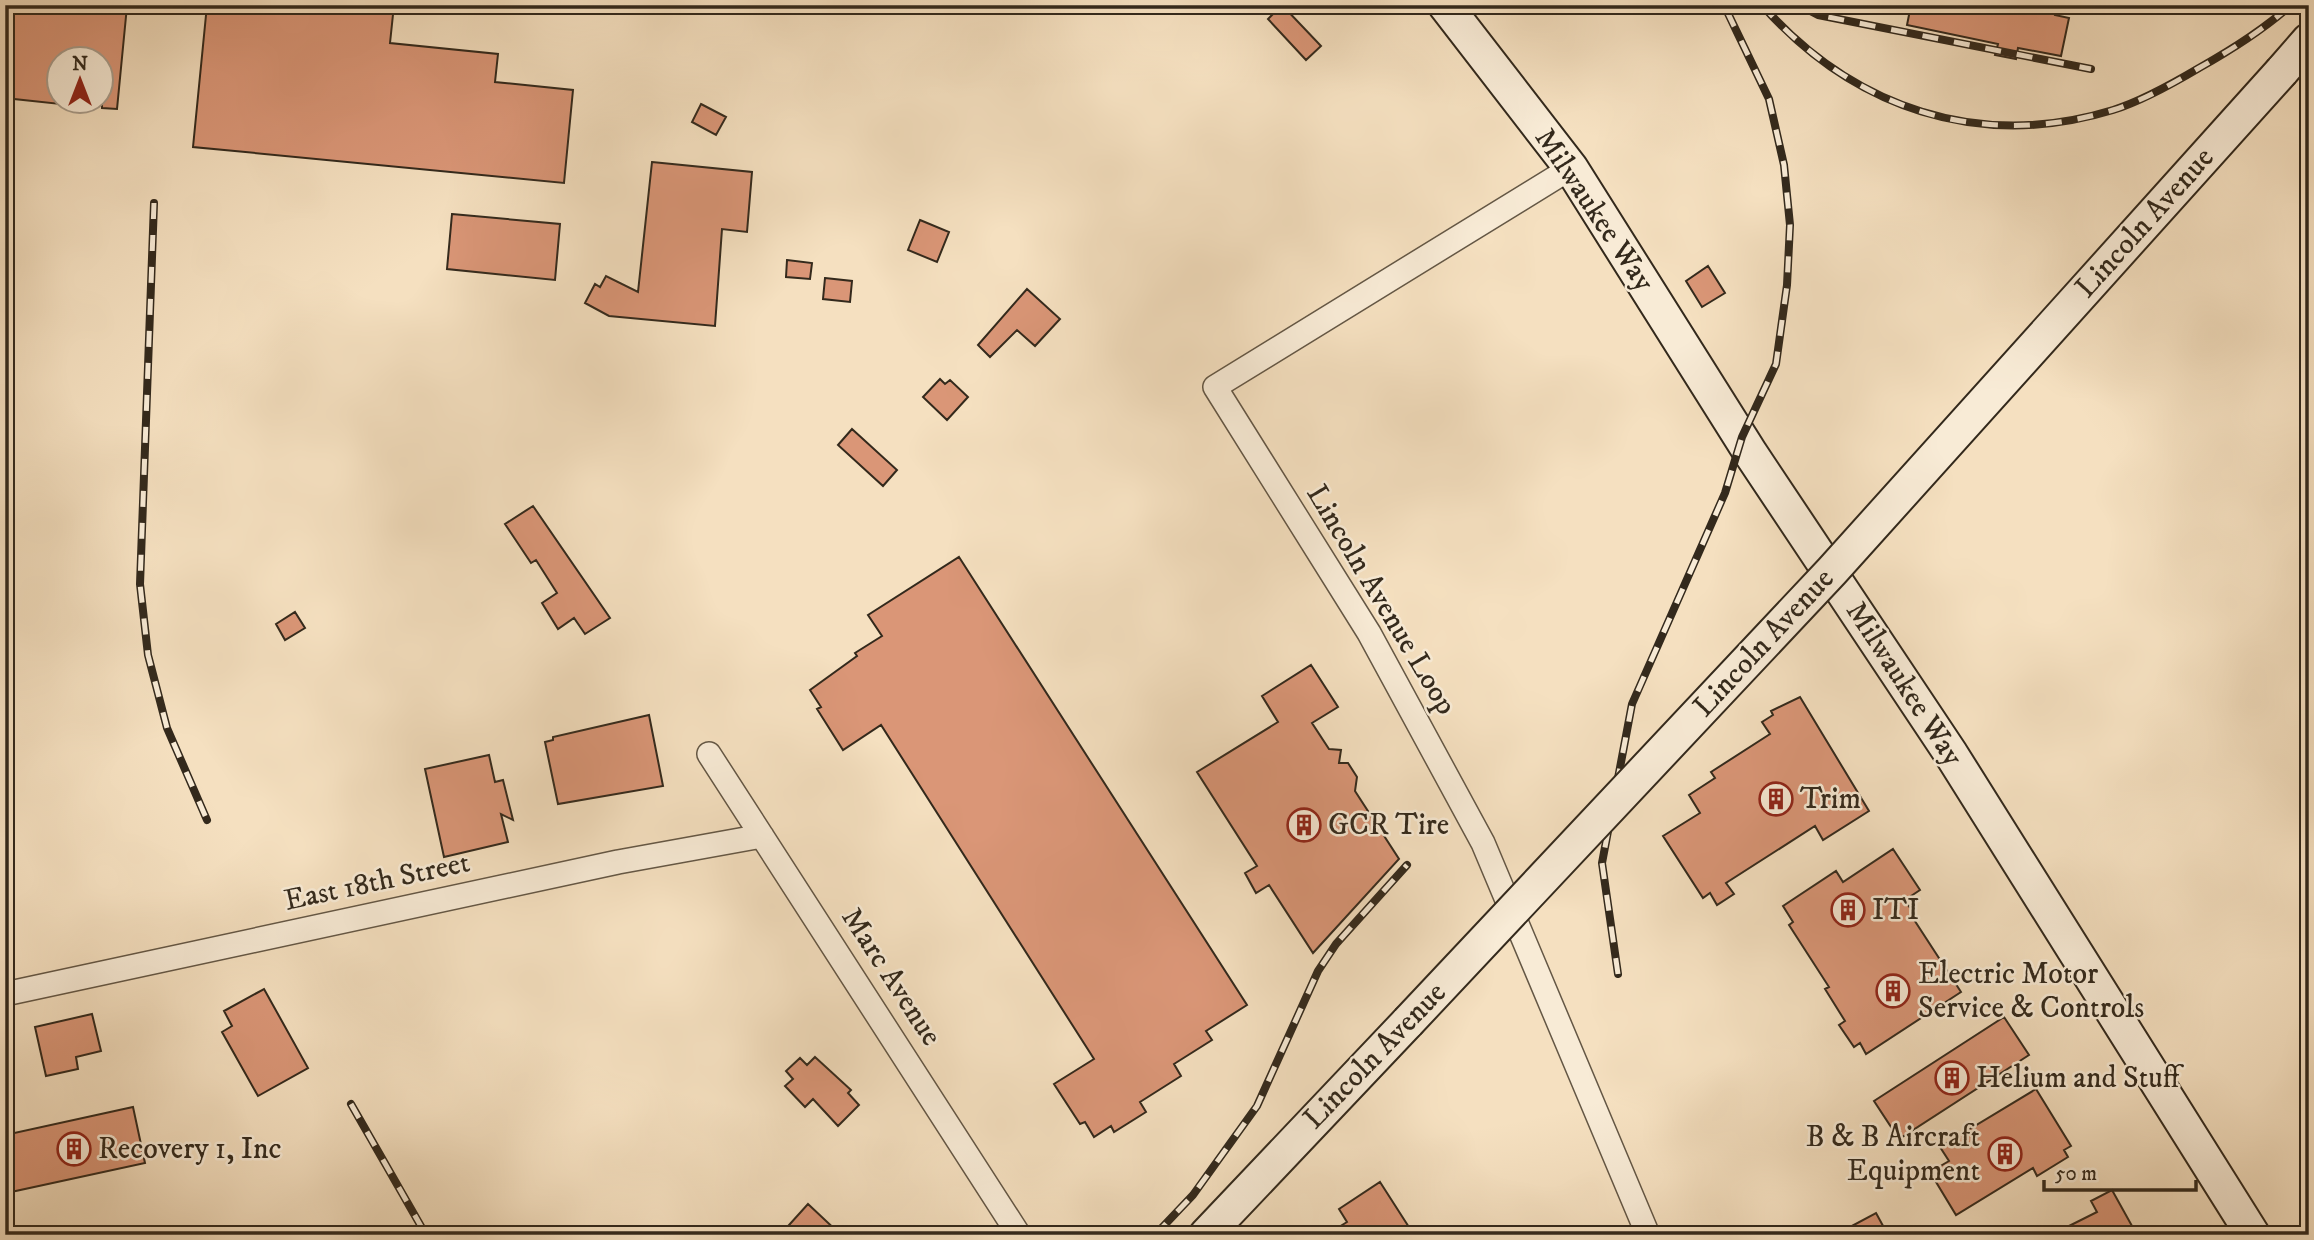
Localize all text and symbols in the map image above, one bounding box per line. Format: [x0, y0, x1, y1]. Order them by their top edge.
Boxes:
north arrow [46, 46, 116, 116]
text: N [72, 53, 88, 76]
street label: Milwaukee Way [1526, 121, 1663, 299]
street label: Lincoln Avenue [2068, 140, 2222, 306]
street label: Lincoln Avenue Loop [1298, 478, 1464, 722]
street label: Lincoln Avenue [1686, 561, 1842, 725]
street label: Milwaukee Way [1837, 595, 1971, 774]
building icon: Trim [1757, 780, 1795, 818]
place label: Trim [1800, 781, 1861, 818]
building icon: GCR Tire [1285, 806, 1323, 844]
place label: GCR Tire [1328, 807, 1449, 844]
street label: East 18th Street [281, 844, 473, 920]
building icon: ITI [1829, 891, 1867, 929]
place label: ITI [1872, 892, 1919, 929]
street label: Marc Avenue [833, 901, 949, 1053]
place label: Electric Motor Service & Controls [1918, 956, 2144, 1027]
building icon: Electric Motor Service & Controls [1874, 972, 1912, 1010]
street label: Lincoln Avenue [1296, 975, 1454, 1137]
building icon: Helium and Stuff [1933, 1059, 1971, 1097]
place label: Helium and Stuff [1976, 1060, 2185, 1097]
place label: B & B Aircraft Equipment [1806, 1119, 1980, 1190]
building icon: Recovery 1, Inc [55, 1130, 93, 1168]
place label: Recovery 1, Inc [98, 1131, 282, 1168]
building icon: B & B Aircraft Equipment [1986, 1135, 2024, 1173]
scale bar [2044, 1149, 2197, 1193]
text: 50 m [2055, 1161, 2097, 1187]

